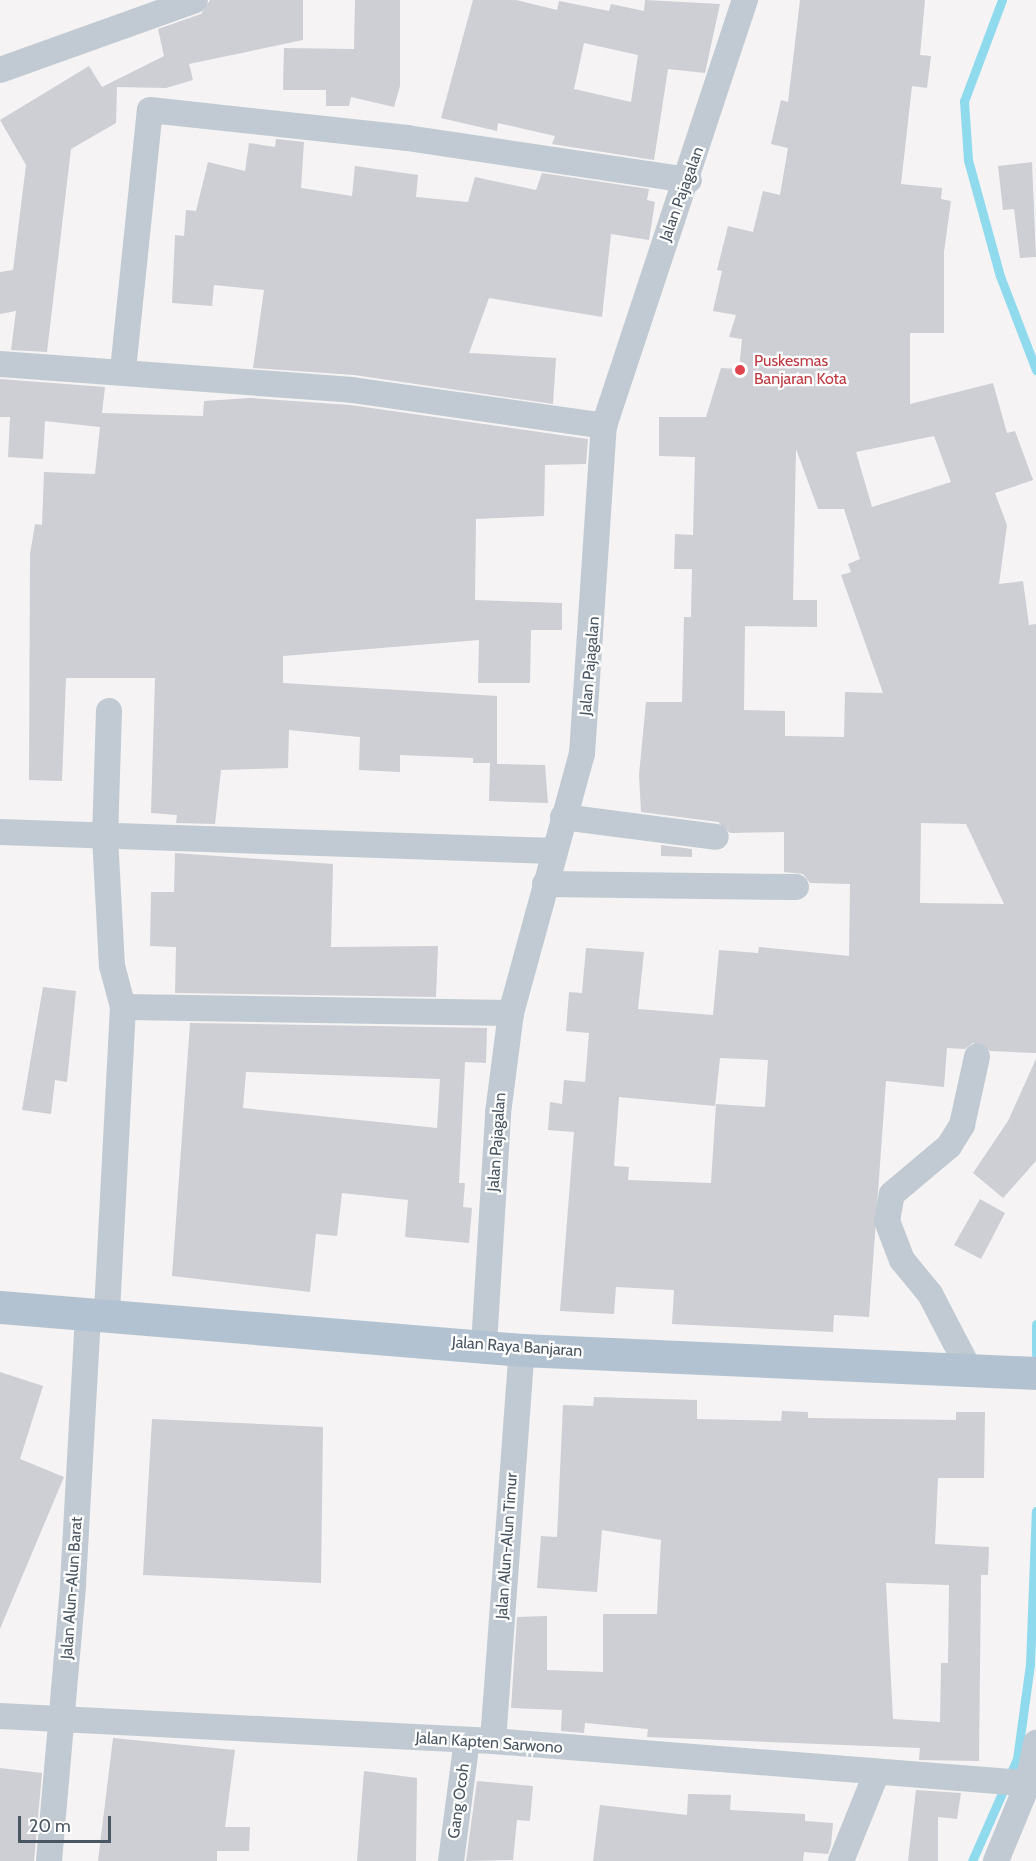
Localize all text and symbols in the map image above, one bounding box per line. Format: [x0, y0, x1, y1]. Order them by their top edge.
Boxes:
street label: Jalan Pajagalan [656, 144, 708, 244]
place label: Puskesmas Banjaran Kota [754, 351, 847, 389]
marker: Puskesmas Banjaran Kota [731, 361, 749, 379]
street label: Jalan Pajagalan [576, 616, 604, 716]
street label: Jalan Pajagalan [484, 1092, 510, 1192]
street label: Jalan Raya Banjaran [451, 1333, 583, 1361]
street label: Jalan Alun-Alun Timur [492, 1472, 522, 1620]
street label: Jalan Alun-Alun Barat [57, 1516, 87, 1660]
street label: Jalan Kapten Sarwono [415, 1728, 563, 1758]
street label: Gang Ocoh [444, 1762, 474, 1840]
scale bar [21, 1804, 114, 1842]
text: 20 m [29, 1815, 71, 1837]

